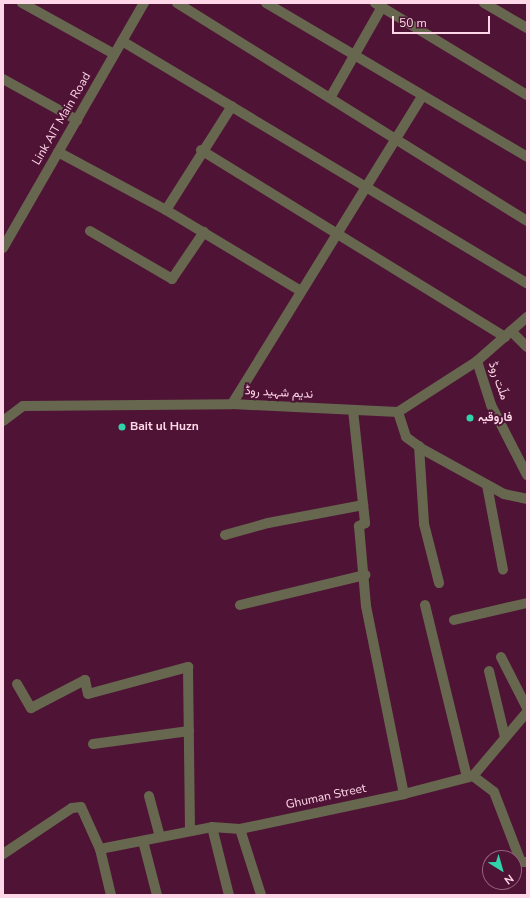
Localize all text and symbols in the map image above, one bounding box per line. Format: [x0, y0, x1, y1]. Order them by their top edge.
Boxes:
scale bar [394, 8, 492, 34]
text: 50 m [399, 15, 427, 31]
street label: Link AIT Main Road [30, 70, 94, 168]
street label: ملّت روڈ [485, 360, 511, 402]
street label: ندیم شہید روڈ [244, 384, 314, 402]
place label: فاروقیہ [478, 411, 512, 425]
marker: فاروقیہ [465, 413, 475, 423]
place label: Bait ul Huzn [130, 420, 199, 434]
marker: Bait ul Huzn [117, 422, 127, 432]
street label: Ghuman Street [285, 781, 367, 813]
north arrow [482, 850, 522, 890]
text: N [501, 871, 517, 888]

